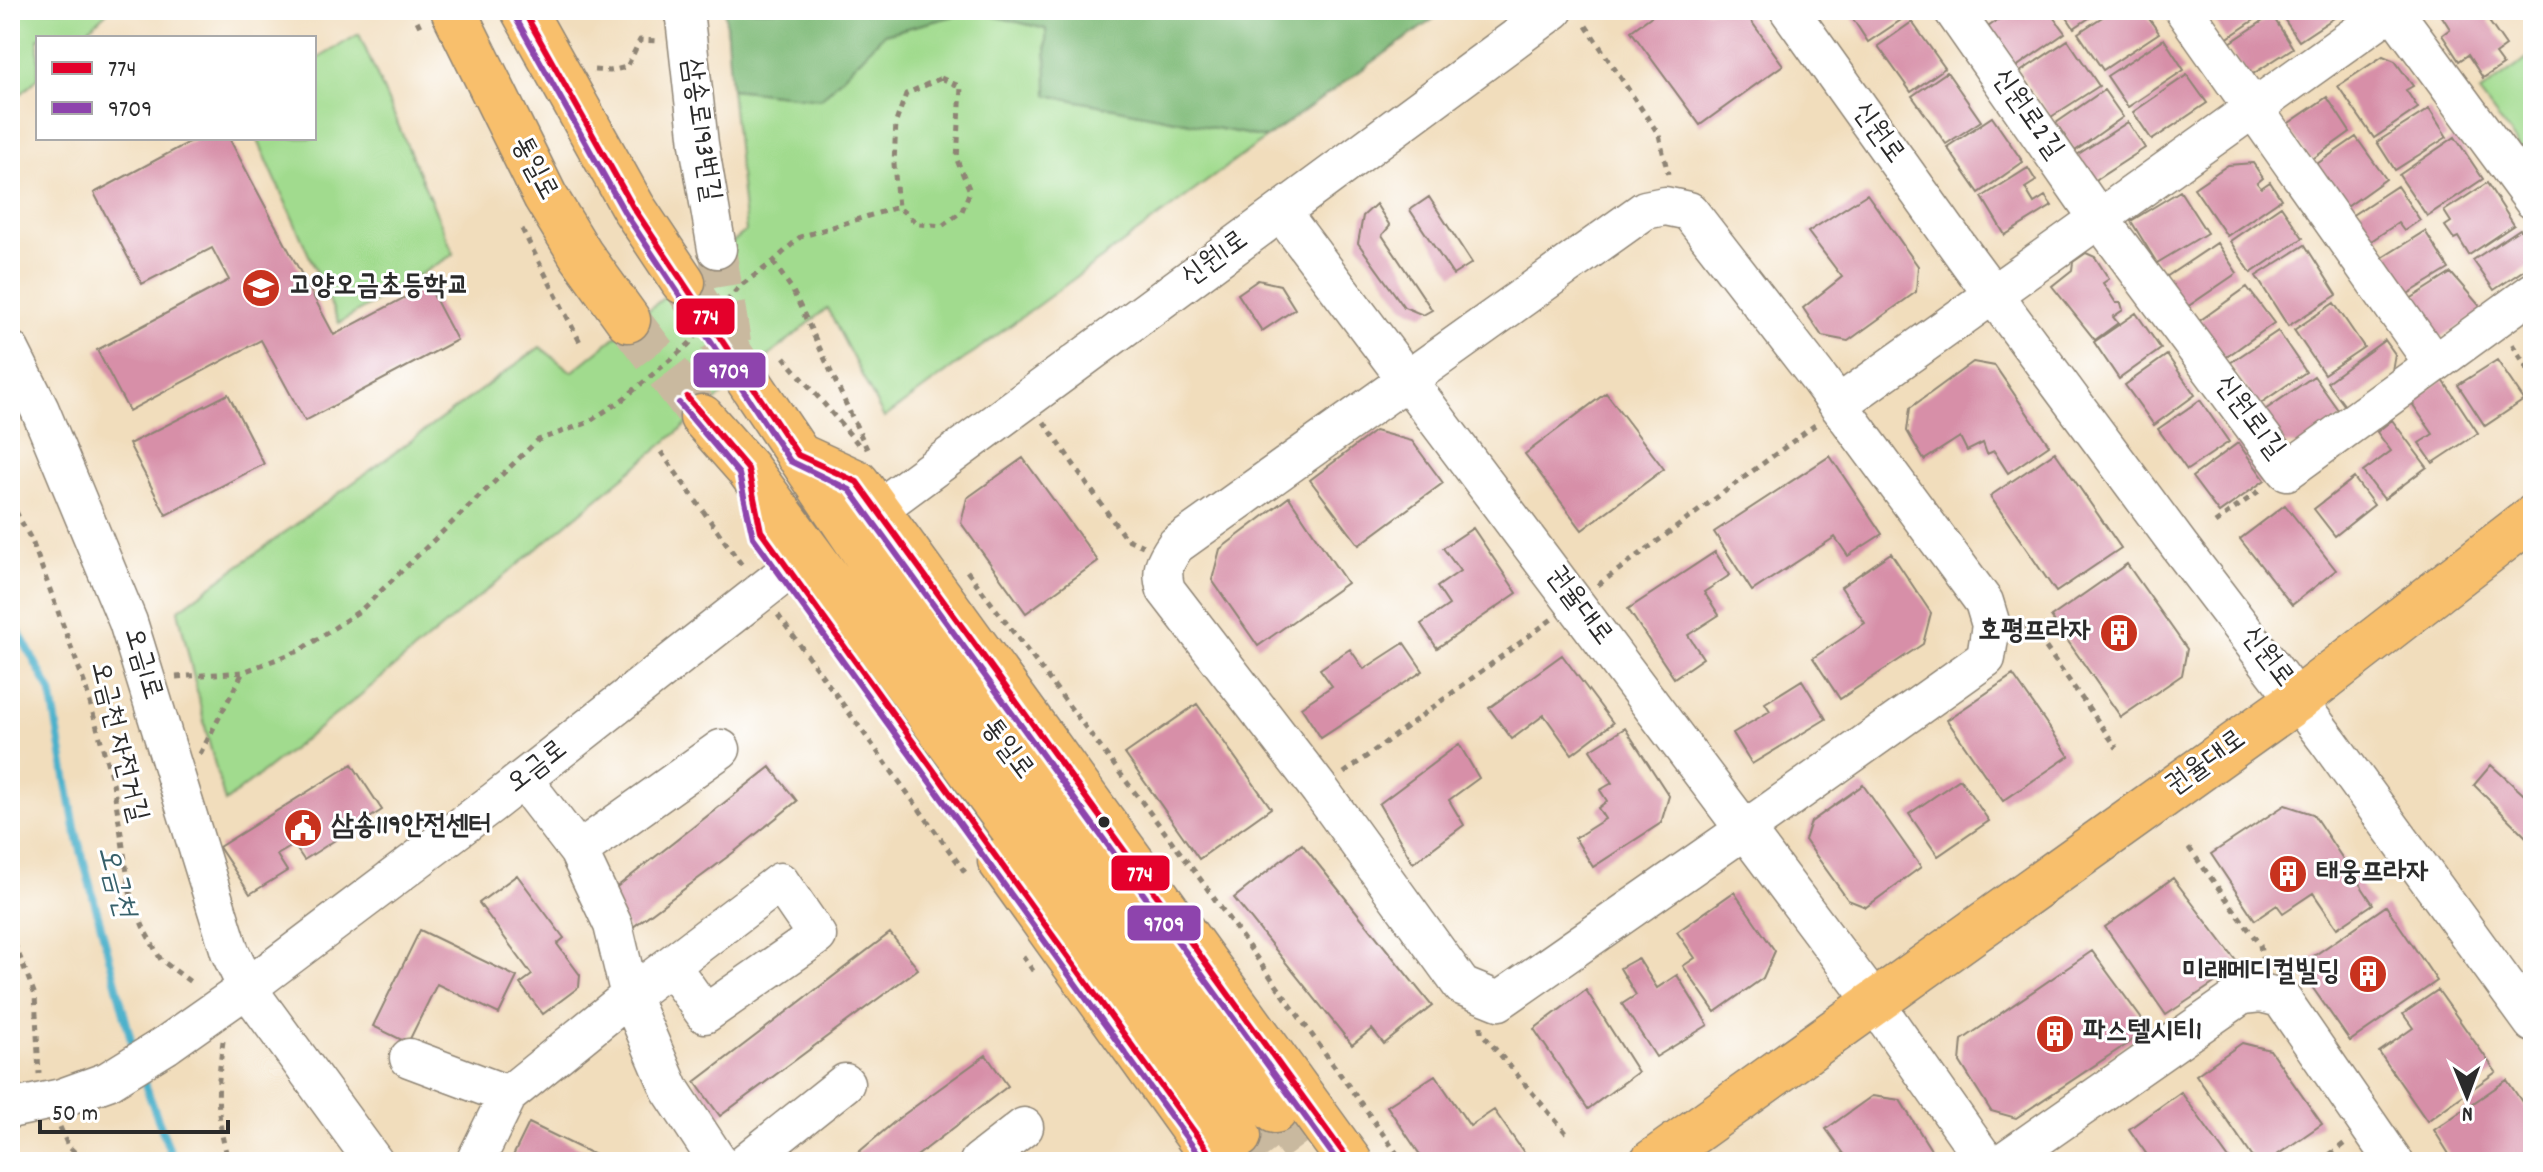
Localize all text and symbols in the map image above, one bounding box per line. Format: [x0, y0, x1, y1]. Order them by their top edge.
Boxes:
legend [36, 36, 316, 140]
text: 774 [108, 54, 136, 88]
street label: 삼송로193번길 [669, 56, 729, 204]
street label: 신원로2길 [1980, 62, 2072, 168]
text: 9709 [108, 94, 152, 128]
street label: 신원로 [1841, 95, 1913, 173]
street label: 통일로 [499, 130, 567, 208]
street label: 신원1로 [1174, 222, 1258, 298]
school or university icon: 고양오금초등학교 [240, 267, 282, 309]
place label: 고양오금초등학교 [289, 268, 469, 308]
line badge: 774 [675, 297, 736, 336]
text: 774 [693, 304, 719, 335]
line badge: 9709 [692, 351, 767, 389]
text: 9709 [709, 358, 749, 389]
street label: 신원로1길 [2203, 368, 2293, 468]
street label: 권율대로 [1535, 559, 1621, 655]
building icon: 호평프라자 [2098, 612, 2140, 654]
place label: 호평프라자 [1978, 613, 2091, 653]
street label: 신원로 [2230, 619, 2302, 697]
street label: 오금1로 [111, 623, 171, 705]
street label: 오금천 자전거길 [78, 658, 156, 826]
street label: 통일로 [970, 711, 1042, 789]
street label: 권율대로 [2159, 721, 2255, 807]
street label: 오금로 [499, 731, 577, 805]
public building icon: 삼송119안전센터 [282, 807, 324, 849]
place label: 삼송119안전센터 [331, 808, 491, 848]
unlabelled marker [1096, 814, 1112, 830]
water label: 오금천 [84, 841, 145, 925]
building icon: 태웅프라자 [2267, 853, 2309, 895]
line badge: 774 [1110, 854, 1171, 892]
place label: 태웅프라자 [2316, 854, 2429, 894]
text: 774 [1127, 861, 1153, 892]
line badge: 9709 [1126, 904, 1202, 942]
text: 9709 [1144, 911, 1184, 942]
building icon: 미래메디컬빌딩 [2347, 953, 2389, 995]
place label: 미래메디컬빌딩 [2182, 954, 2340, 994]
building icon: 파스텔시티1 [2034, 1013, 2076, 1055]
place label: 파스텔시티1 [2083, 1014, 2202, 1054]
north arrow [2427, 1056, 2507, 1136]
scale bar [40, 1084, 228, 1134]
text: N [2461, 1097, 2473, 1128]
text: 50 m [52, 1098, 98, 1132]

